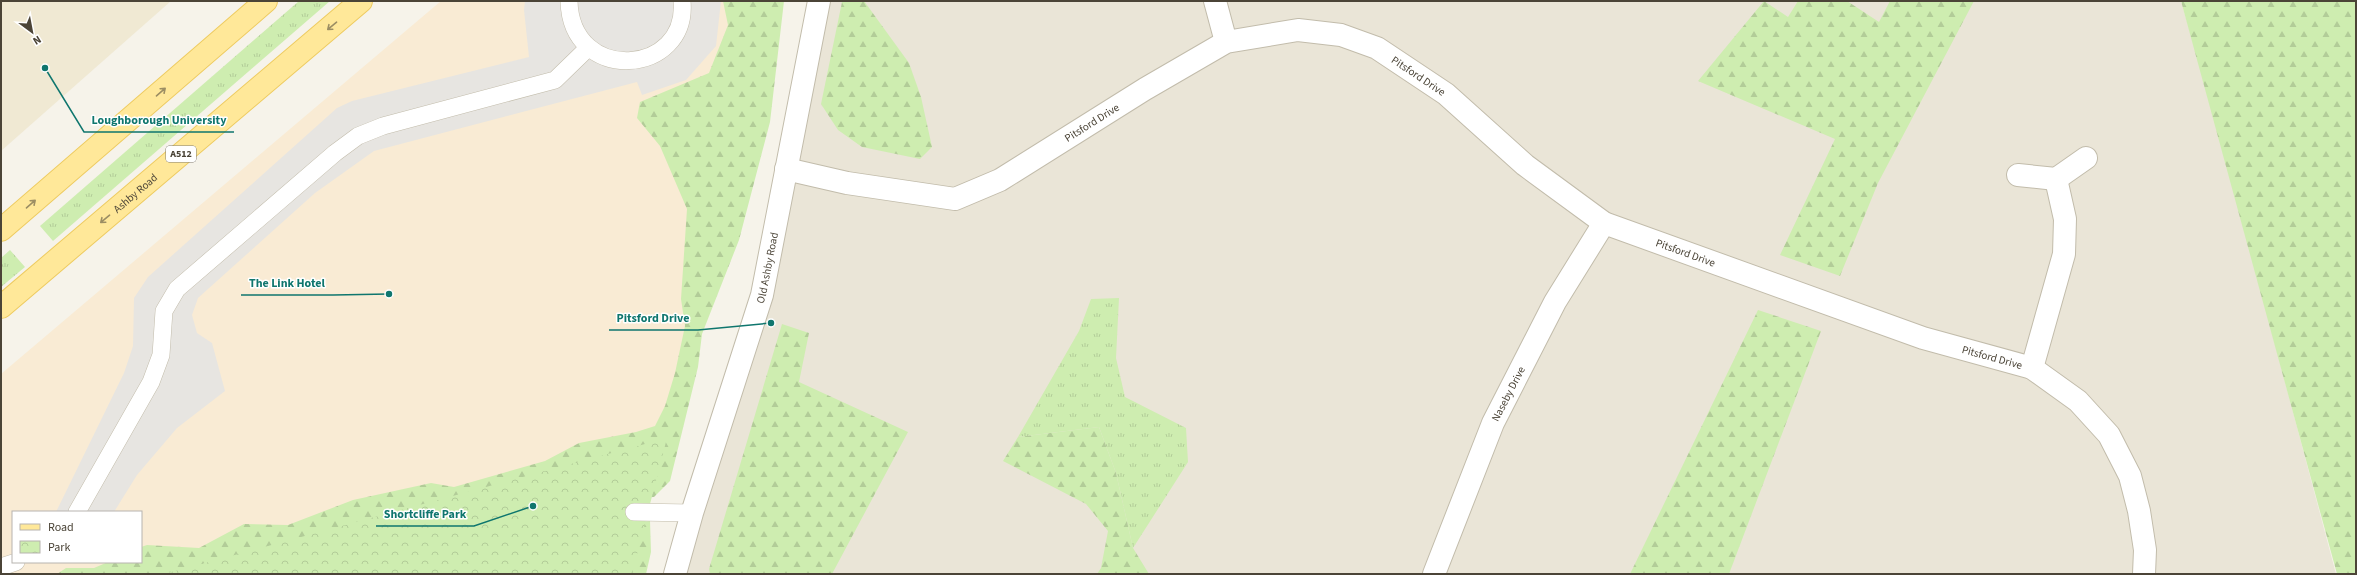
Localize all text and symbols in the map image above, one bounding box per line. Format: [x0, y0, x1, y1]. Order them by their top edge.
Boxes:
north arrow [12, 12, 52, 52]
one-way arrow [326, 22, 337, 31]
text: N [30, 32, 44, 48]
street label: Pitsford Drive [1389, 52, 1449, 100]
one-way arrow [155, 88, 165, 97]
street label: Pitsford Drive [1061, 99, 1123, 145]
callout: Loughborough University [84, 108, 234, 132]
text: Loughborough University [92, 112, 227, 129]
road number: A512 [166, 146, 196, 162]
street label: Ashby Road [110, 170, 160, 216]
one-way arrow [25, 200, 36, 209]
one-way arrow [99, 215, 110, 224]
street label: Old Ashby Road [752, 231, 782, 305]
street label: Pitsford Drive [1654, 235, 1718, 270]
callout: The Link Hotel [241, 271, 333, 295]
text: The Link Hotel [249, 275, 326, 292]
callout: Pitsford Drive [609, 306, 698, 330]
text: Pitsford Drive [617, 310, 689, 327]
street label: Pitsford Drive [1960, 342, 2025, 373]
street label: Naseby Drive [1488, 363, 1529, 424]
callout: Shortcliffe Park [376, 502, 474, 526]
text: Shortcliffe Park [384, 506, 467, 523]
legend [12, 511, 142, 563]
text: Road [48, 519, 74, 536]
text: Park [48, 539, 70, 556]

